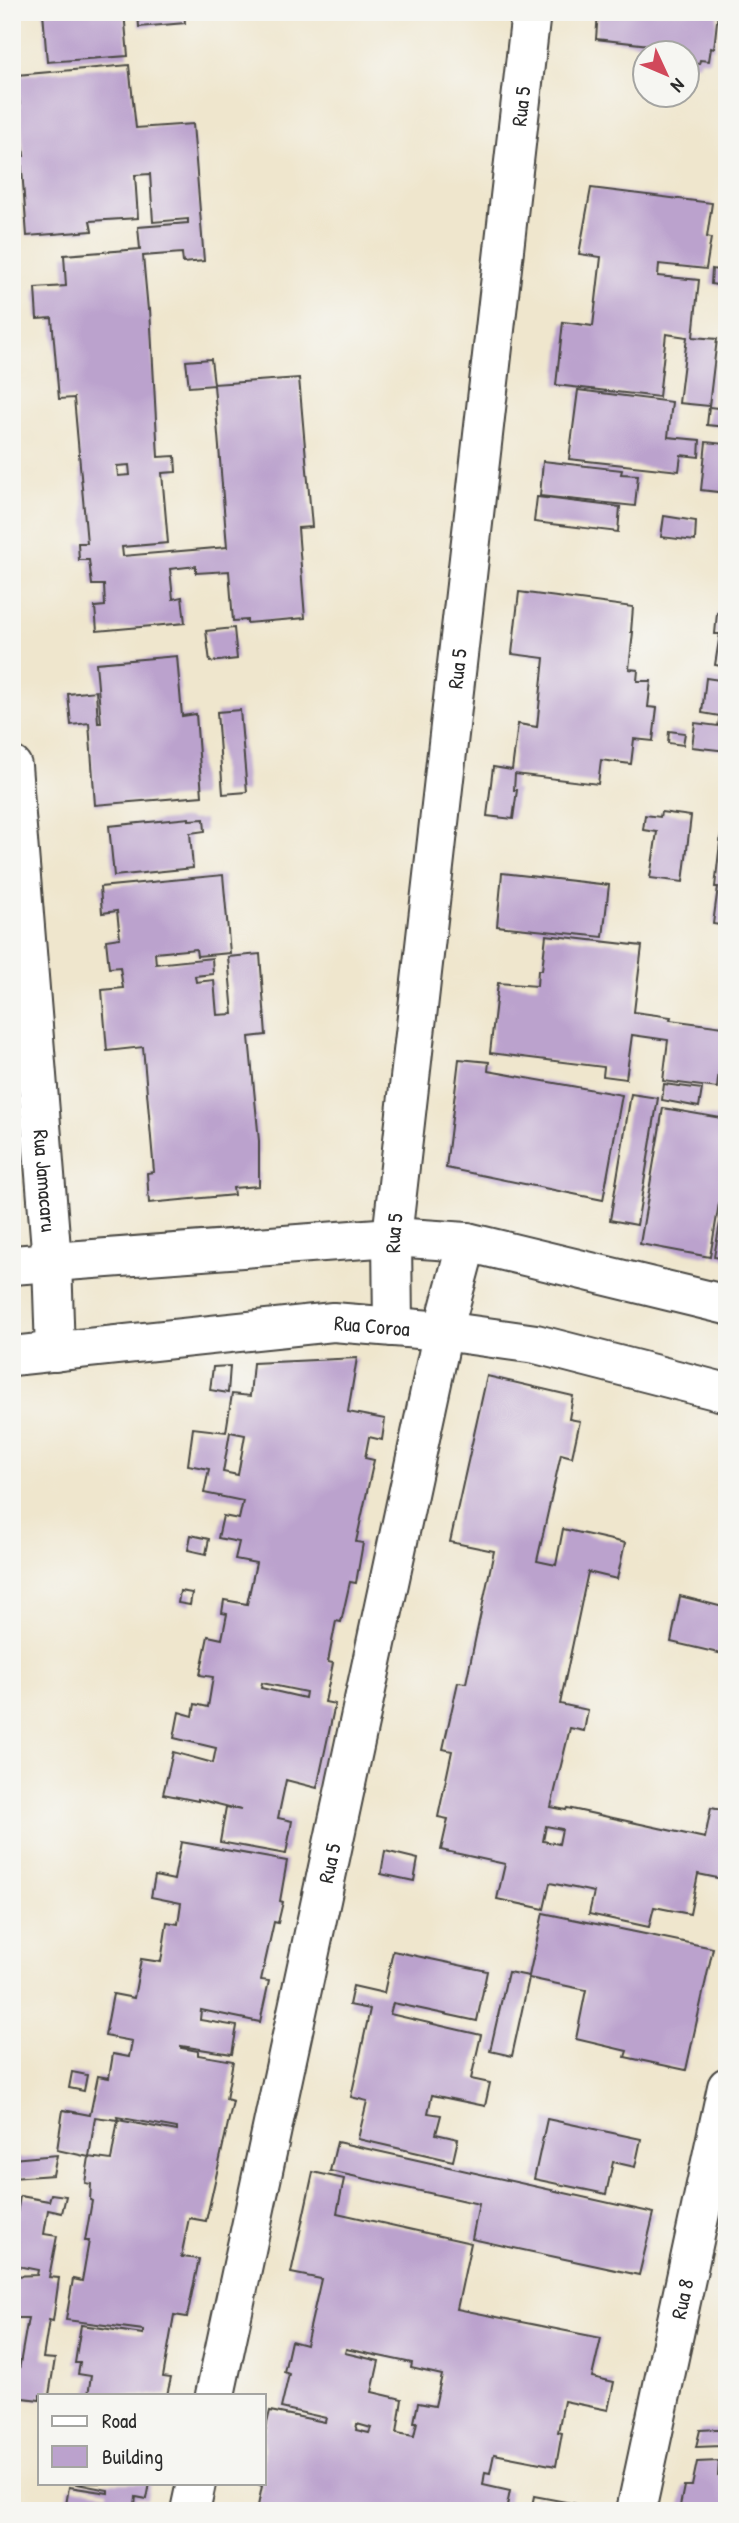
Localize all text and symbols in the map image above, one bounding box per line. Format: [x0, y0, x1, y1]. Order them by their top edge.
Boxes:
north arrow [630, 38, 700, 108]
text: N [665, 73, 691, 98]
street label: Rua 5 [504, 85, 537, 128]
street label: Rua 5 [440, 647, 473, 690]
street label: Rua Jamacaru [27, 1128, 64, 1233]
street label: Rua 5 [377, 1211, 409, 1253]
street label: Rua Coroa [333, 1308, 411, 1343]
street label: Rua 5 [311, 1840, 347, 1886]
street label: Rua 8 [663, 2276, 700, 2321]
legend [38, 2394, 266, 2484]
text: Road [102, 2406, 136, 2435]
text: Building [102, 2442, 163, 2471]

